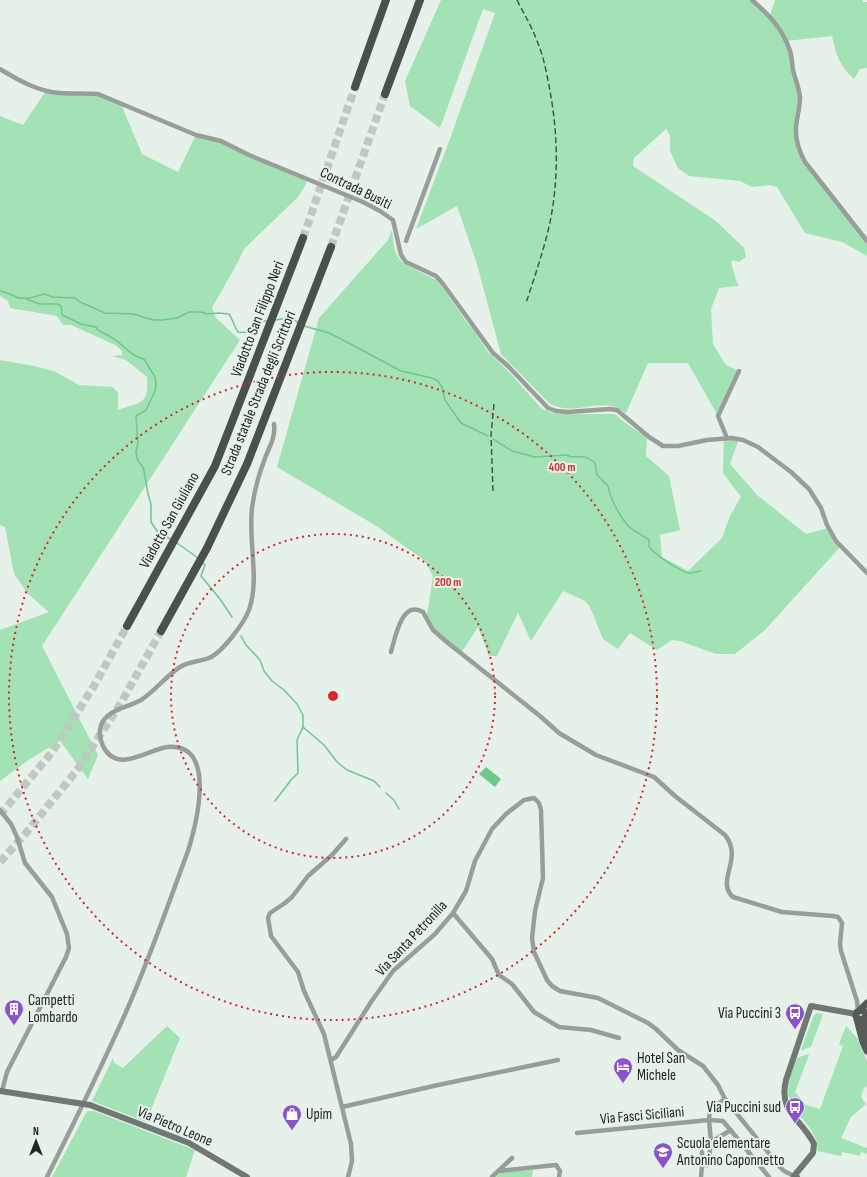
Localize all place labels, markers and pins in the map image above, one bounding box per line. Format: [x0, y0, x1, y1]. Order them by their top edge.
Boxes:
centre of rings [326, 689, 340, 703]
place label: Campetti Lombardo [28, 991, 78, 1027]
building icon: Campetti Lombardo [3, 998, 25, 1026]
bus stop icon: Via Puccini 3 [784, 1002, 806, 1030]
place label: Via Puccini 3 [718, 1004, 781, 1023]
place label: Hotel San Michele [637, 1049, 685, 1085]
hotel icon: Hotel San Michele [612, 1056, 634, 1084]
bus stop icon: Via Puccini sud [784, 1096, 806, 1124]
place label: Via Puccini sud [706, 1098, 781, 1117]
shop icon: Upim [281, 1103, 303, 1131]
place label: Upim [306, 1105, 332, 1124]
place label: Scuola elementare Antonino Caponnetto [676, 1134, 784, 1170]
school or university icon: Scuola elementare Antonino Caponnetto [652, 1141, 674, 1169]

